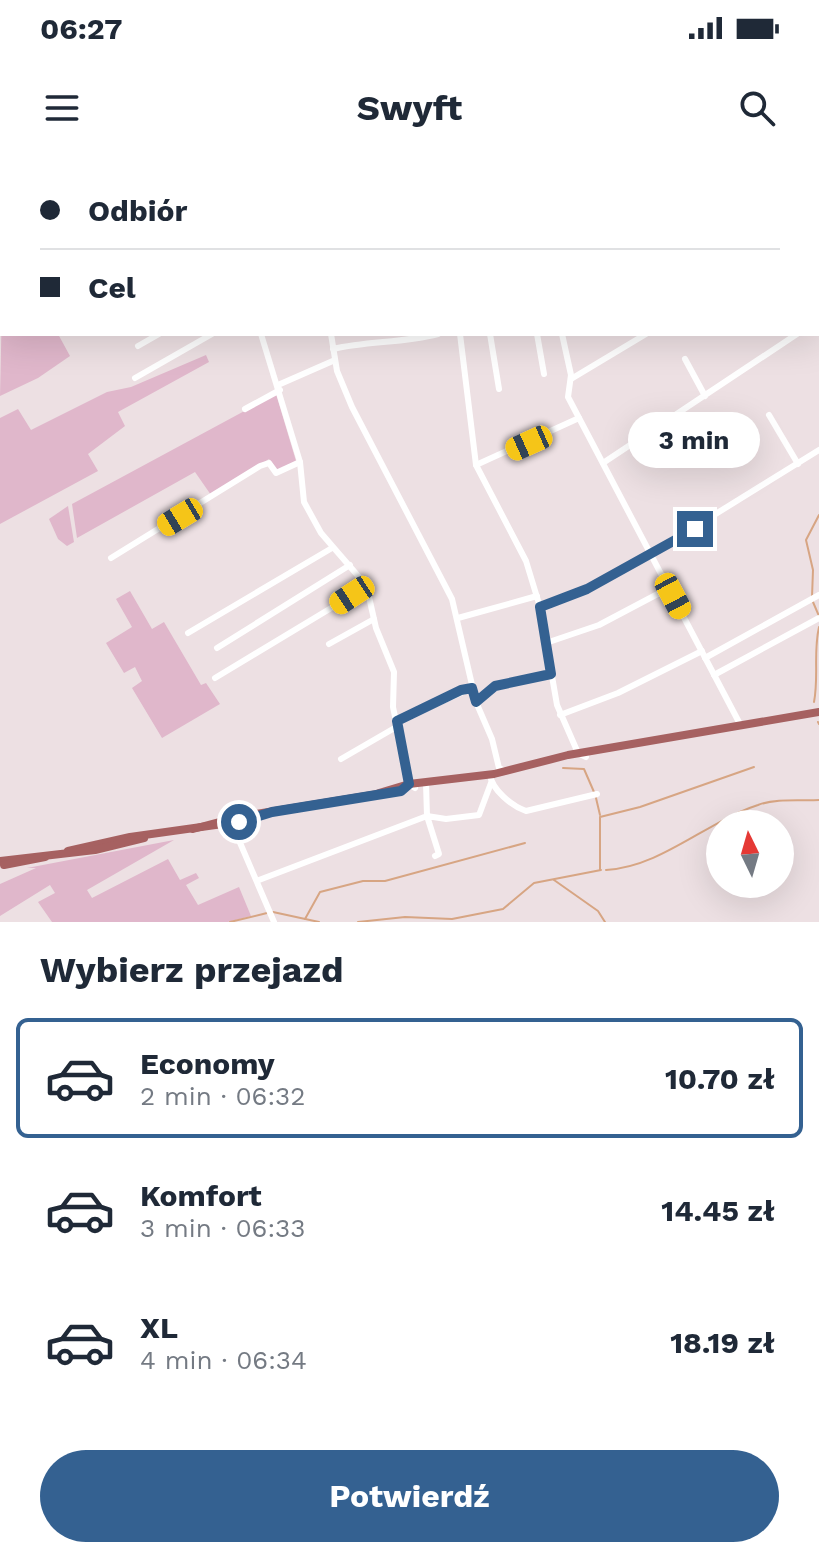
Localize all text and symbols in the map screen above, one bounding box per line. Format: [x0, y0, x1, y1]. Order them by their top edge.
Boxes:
text: 06:27 [40, 11, 122, 46]
icon: menu [40, 86, 84, 130]
icon: search [735, 86, 779, 130]
text: Swyft [357, 87, 462, 129]
text: Odbiór [88, 193, 187, 228]
text: Cel [88, 270, 136, 305]
callout: 3 min [629, 413, 761, 469]
car [502, 422, 556, 464]
text: 3 min [658, 425, 730, 455]
car [153, 494, 207, 540]
route end [677, 511, 713, 547]
car [651, 569, 695, 623]
car [325, 572, 379, 618]
route start [221, 804, 257, 840]
north arrow [706, 810, 794, 898]
map controls [706, 810, 794, 898]
text: Wybierz przejazd [40, 949, 344, 991]
icon: car [44, 1042, 116, 1114]
text: Economy [140, 1046, 275, 1081]
text: 10.70 zł [665, 1061, 775, 1096]
text: 2 min · 06:32 [140, 1081, 305, 1111]
icon: car [44, 1174, 116, 1246]
text: Komfort [140, 1178, 262, 1213]
text: 14.45 zł [661, 1193, 775, 1228]
text: 3 min · 06:33 [140, 1213, 305, 1243]
icon: car [44, 1306, 116, 1378]
text: XL [140, 1310, 178, 1345]
text: 18.19 zł [670, 1325, 775, 1360]
text: 4 min · 06:34 [140, 1345, 307, 1375]
button: Potwierdź [40, 1450, 779, 1542]

